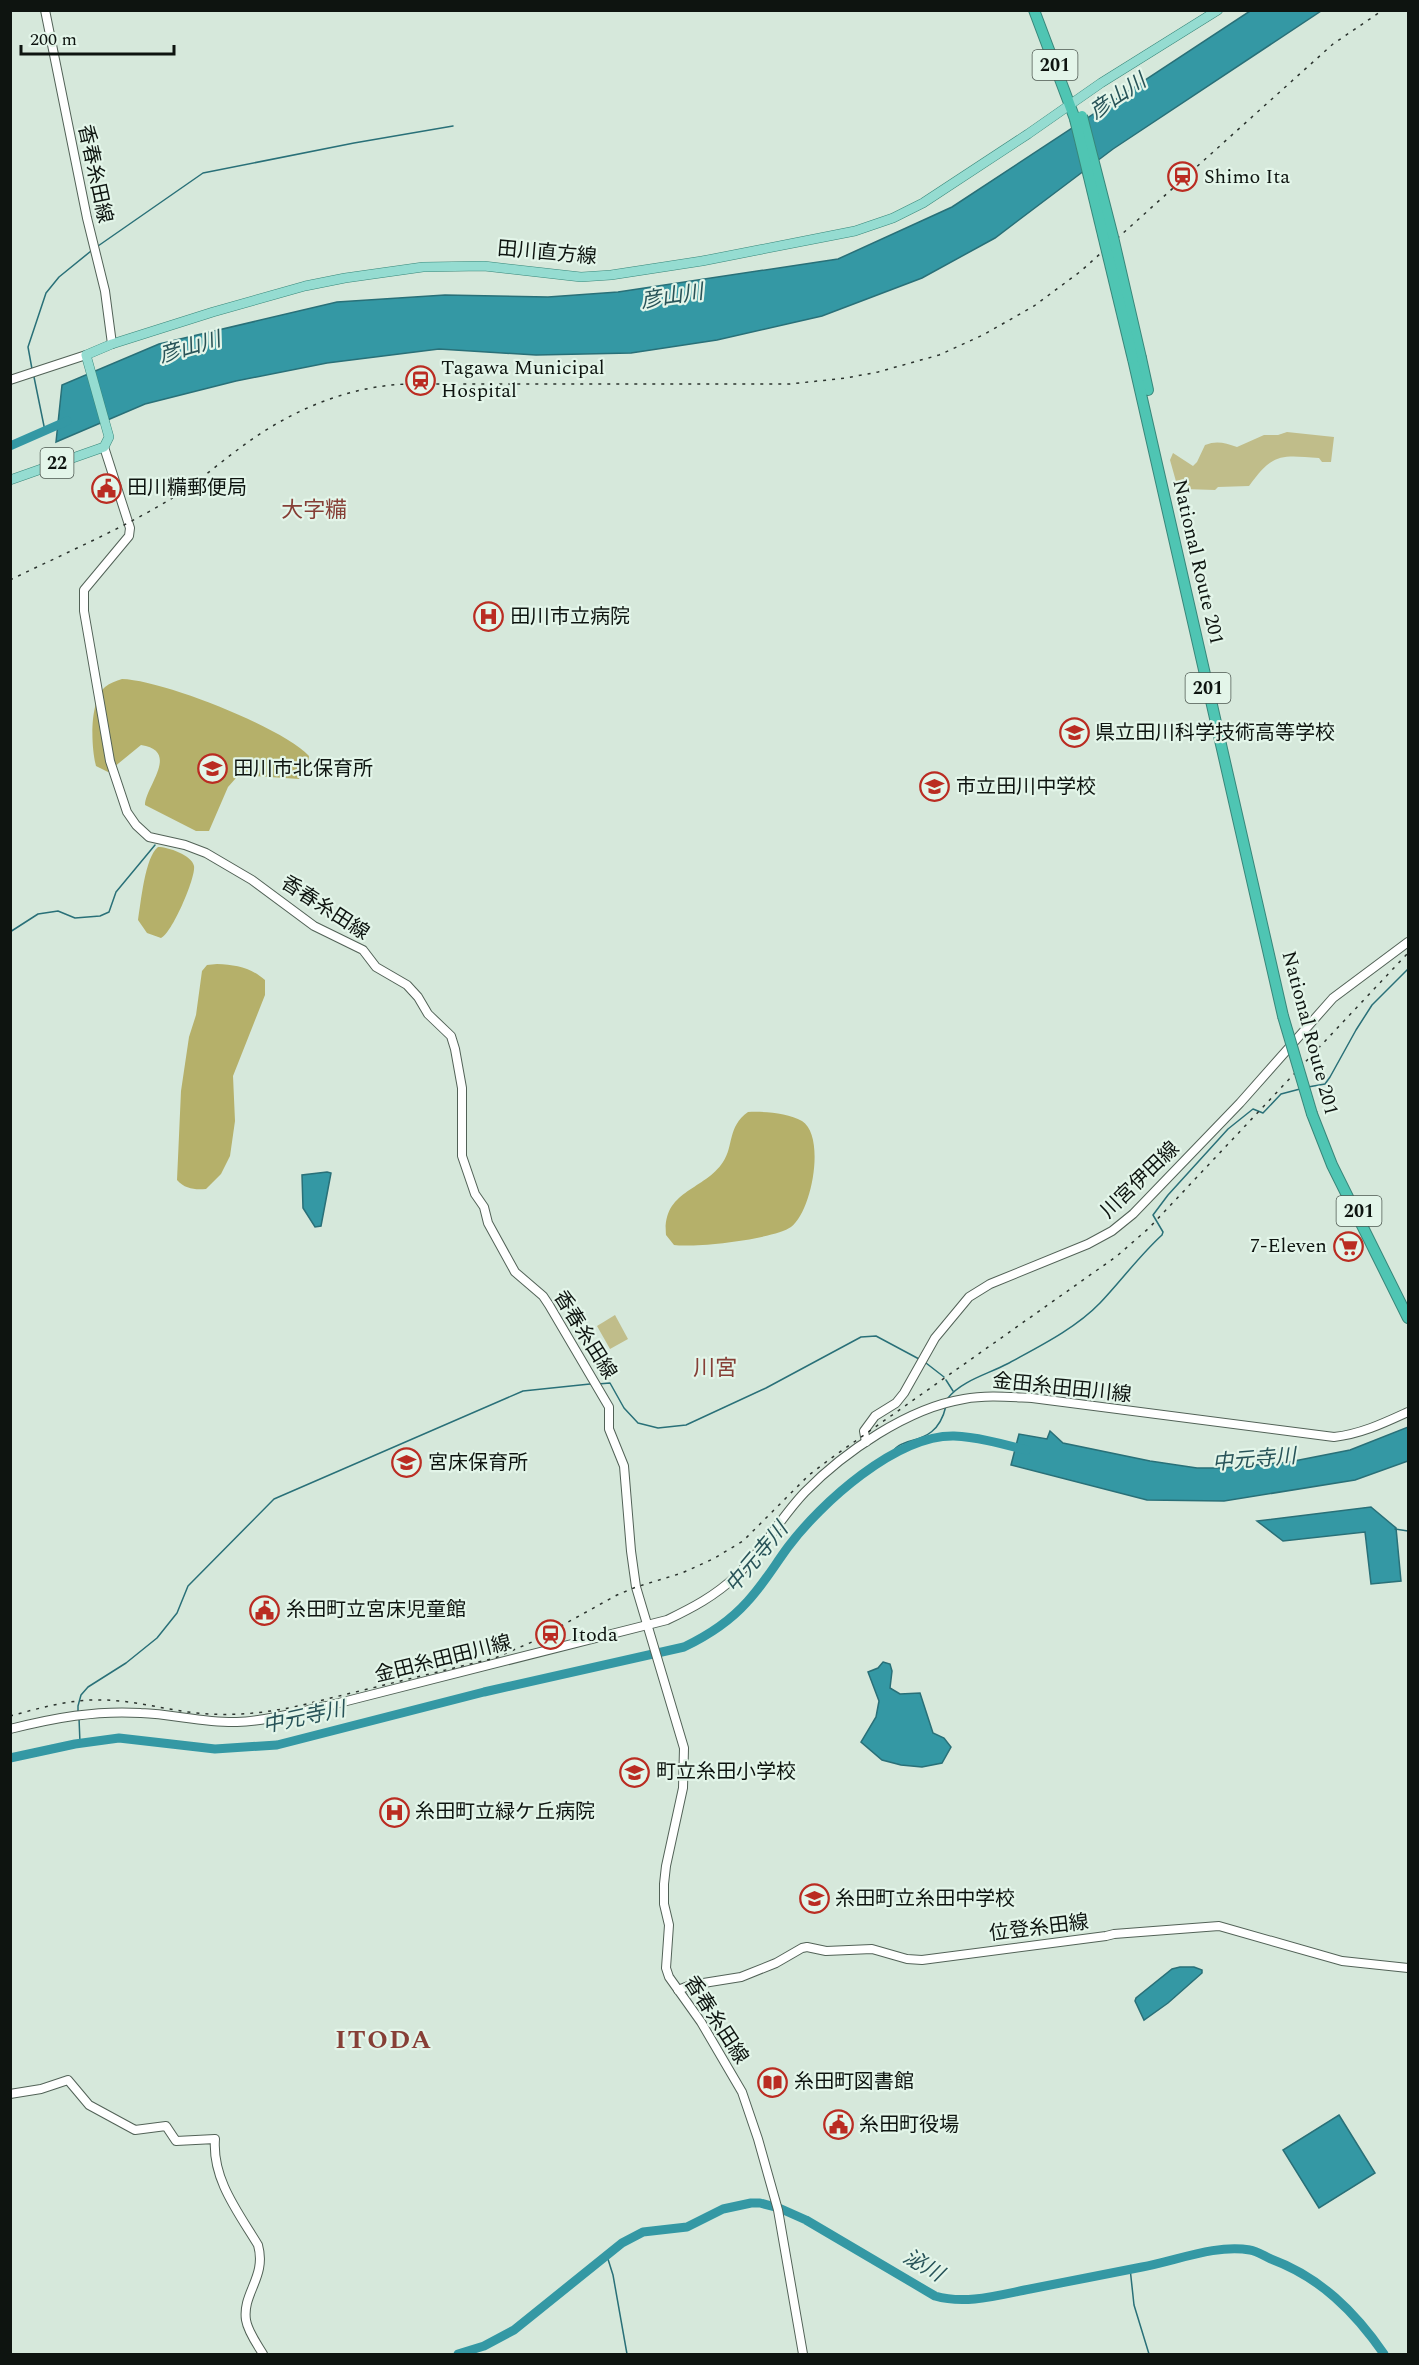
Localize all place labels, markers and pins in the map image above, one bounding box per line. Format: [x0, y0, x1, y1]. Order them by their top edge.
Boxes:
station icon: Shimo Ita [1167, 161, 1199, 193]
place label: Shimo Ita [1204, 162, 1290, 192]
place label: Tagawa Municipal Hospital [441, 353, 605, 406]
station icon: Tagawa Municipal Hospital [404, 364, 436, 396]
public building icon: 田川糒郵便局 [90, 472, 122, 504]
place label: 田川糒郵便局 [127, 473, 247, 503]
hospital icon: 田川市立病院 [473, 601, 505, 633]
place label: 田川市立病院 [510, 602, 630, 632]
school or university icon: 県立田川科学技術高等学校 [1058, 717, 1090, 749]
place label: 県立田川科学技術高等学校 [1095, 718, 1335, 748]
school or university icon: 田川市北保育所 [196, 753, 228, 785]
place label: 田川市北保育所 [233, 754, 373, 784]
school or university icon: 市立田川中学校 [919, 771, 951, 803]
place label: 市立田川中学校 [956, 772, 1096, 802]
supermarket icon: 7-Eleven [1332, 1230, 1364, 1262]
place label: 7-Eleven [1250, 1231, 1327, 1261]
school or university icon: 宮床保育所 [391, 1447, 423, 1479]
place label: 宮床保育所 [428, 1448, 528, 1478]
public building icon: 糸田町立宮床児童館 [249, 1594, 281, 1626]
place label: 糸田町立宮床児童館 [286, 1595, 466, 1625]
station icon: Itoda [534, 1619, 566, 1651]
place label: Itoda [571, 1620, 618, 1650]
school or university icon: 町立糸田小学校 [619, 1756, 651, 1788]
place label: 町立糸田小学校 [656, 1757, 796, 1787]
hospital icon: 糸田町立緑ケ丘病院 [378, 1796, 410, 1828]
place label: 糸田町立緑ケ丘病院 [415, 1797, 595, 1827]
school or university icon: 糸田町立糸田中学校 [798, 1883, 830, 1915]
place label: 糸田町立糸田中学校 [835, 1884, 1015, 1914]
library icon: 糸田町図書館 [757, 2066, 789, 2098]
place label: 糸田町図書館 [794, 2067, 914, 2097]
public building icon: 糸田町役場 [822, 2109, 854, 2141]
place label: 糸田町役場 [859, 2110, 959, 2140]

